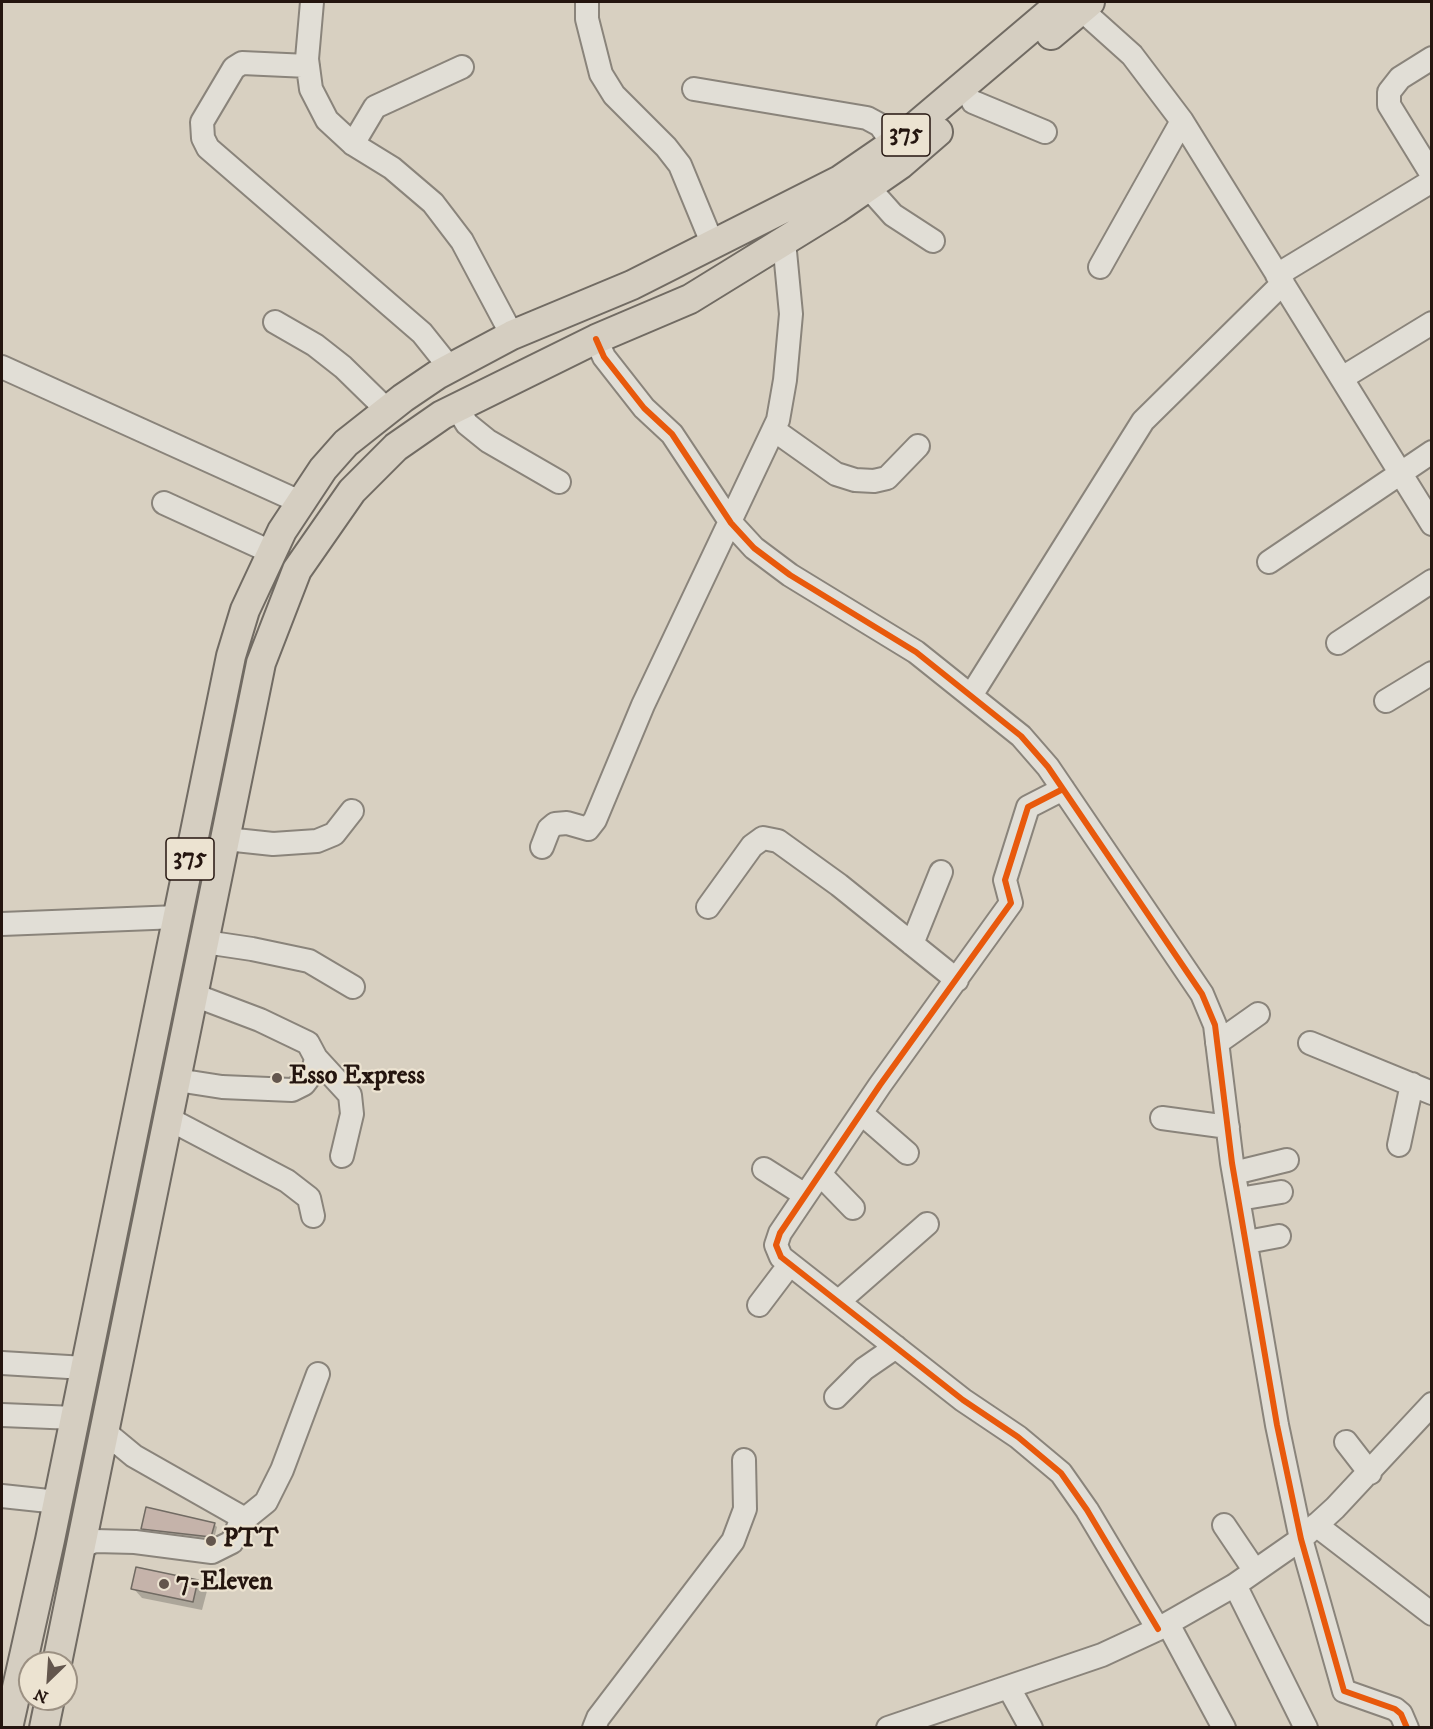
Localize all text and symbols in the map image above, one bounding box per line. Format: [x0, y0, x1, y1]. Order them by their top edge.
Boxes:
road number: 375 [882, 114, 930, 156]
road number: 375 [166, 838, 214, 880]
place label: Esso Express [289, 1062, 425, 1094]
marker: Esso Express [270, 1071, 284, 1085]
place label: PTT [223, 1525, 278, 1557]
marker: PTT [204, 1534, 218, 1548]
place label: 7-Eleven [176, 1568, 273, 1600]
marker: 7-Eleven [157, 1577, 171, 1591]
north arrow [18, 1651, 78, 1711]
text: N [31, 1684, 51, 1707]

